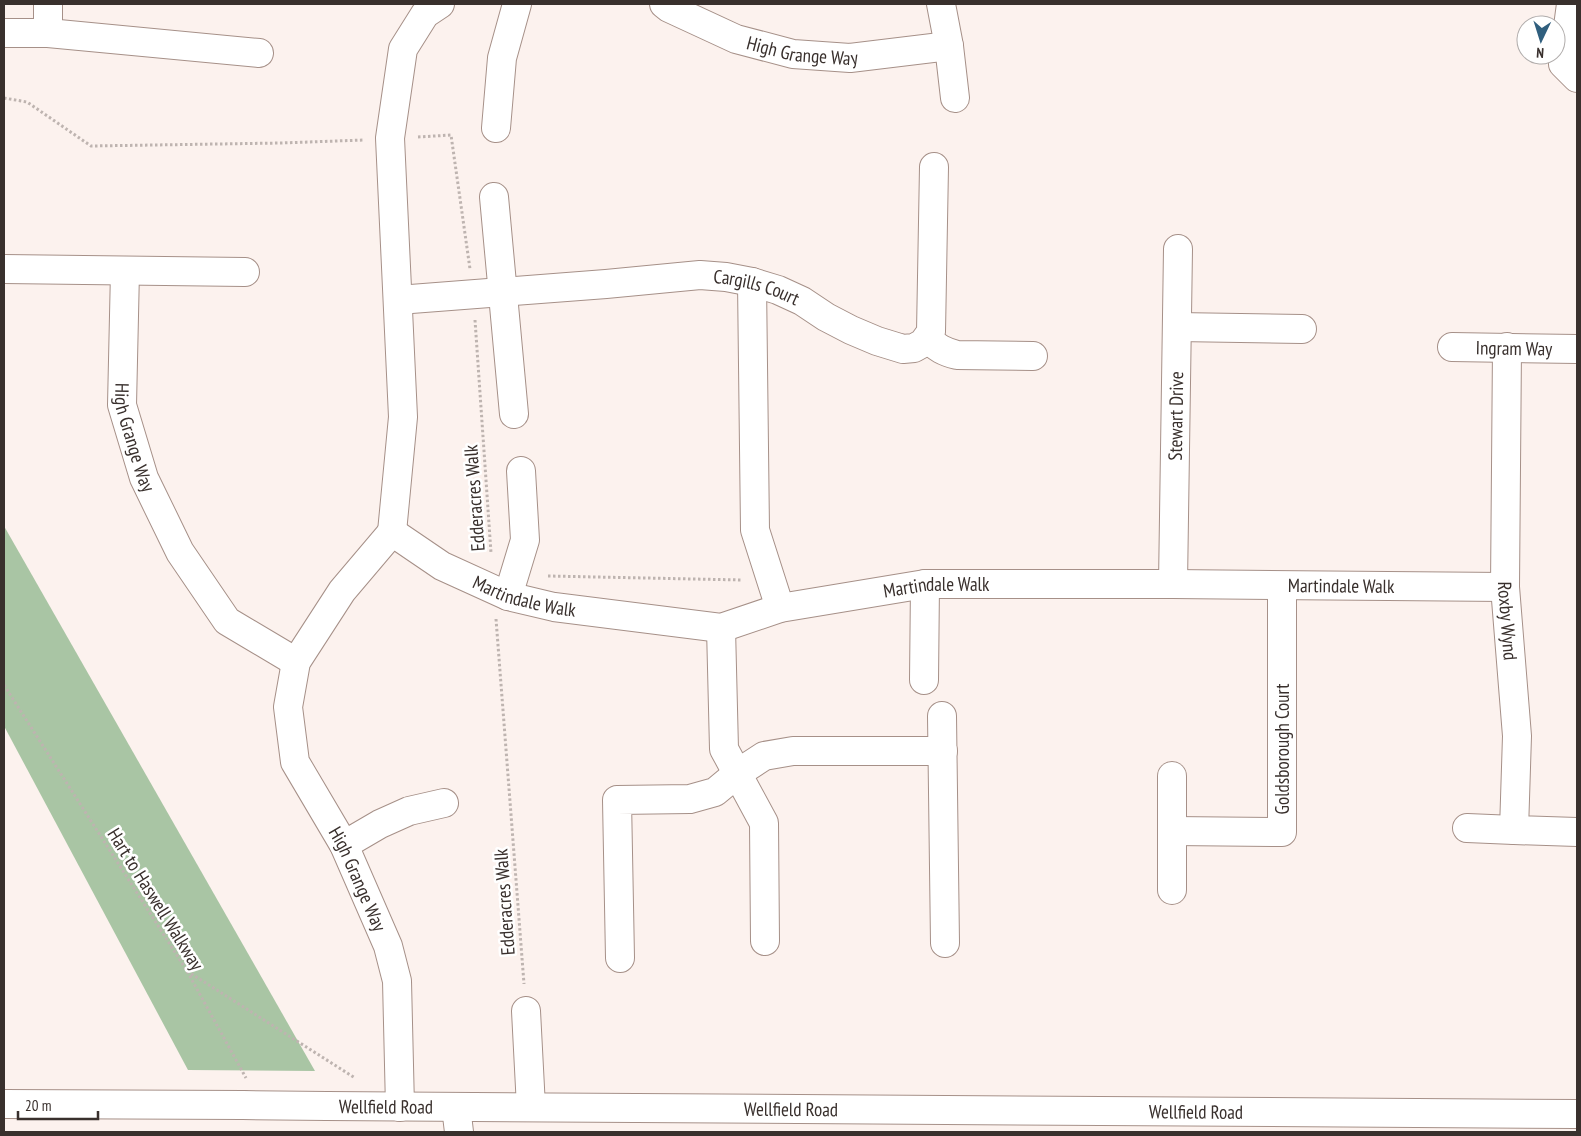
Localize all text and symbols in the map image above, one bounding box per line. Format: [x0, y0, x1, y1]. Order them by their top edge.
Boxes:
north arrow [1516, 15, 1566, 65]
street label: High Grange Way [744, 30, 860, 70]
text: N [1536, 44, 1544, 62]
street label: Cargills Court [713, 264, 804, 311]
street label: Ingram Way [1475, 335, 1553, 361]
street label: Stewart Drive [1163, 371, 1188, 461]
street label: High Grange Way [110, 383, 161, 496]
street label: Edderacres Walk [458, 443, 490, 552]
street label: Martindale Walk [469, 570, 578, 622]
street label: Martindale Walk [882, 572, 990, 603]
street label: Martindale Walk [1288, 573, 1395, 598]
street label: Roxby Wynd [1493, 582, 1523, 661]
street label: Goldsborough Court [1270, 683, 1294, 814]
street label: High Grange Way [324, 822, 392, 935]
street label: Hart to Haswell Walkway [103, 823, 210, 975]
street label: Edderacres Walk [488, 847, 520, 956]
scale bar [18, 1088, 98, 1120]
street label: Wellfield Road [339, 1094, 433, 1119]
text: 20 m [25, 1096, 51, 1115]
street label: Wellfield Road [744, 1097, 838, 1121]
street label: Wellfield Road [1149, 1099, 1243, 1124]

